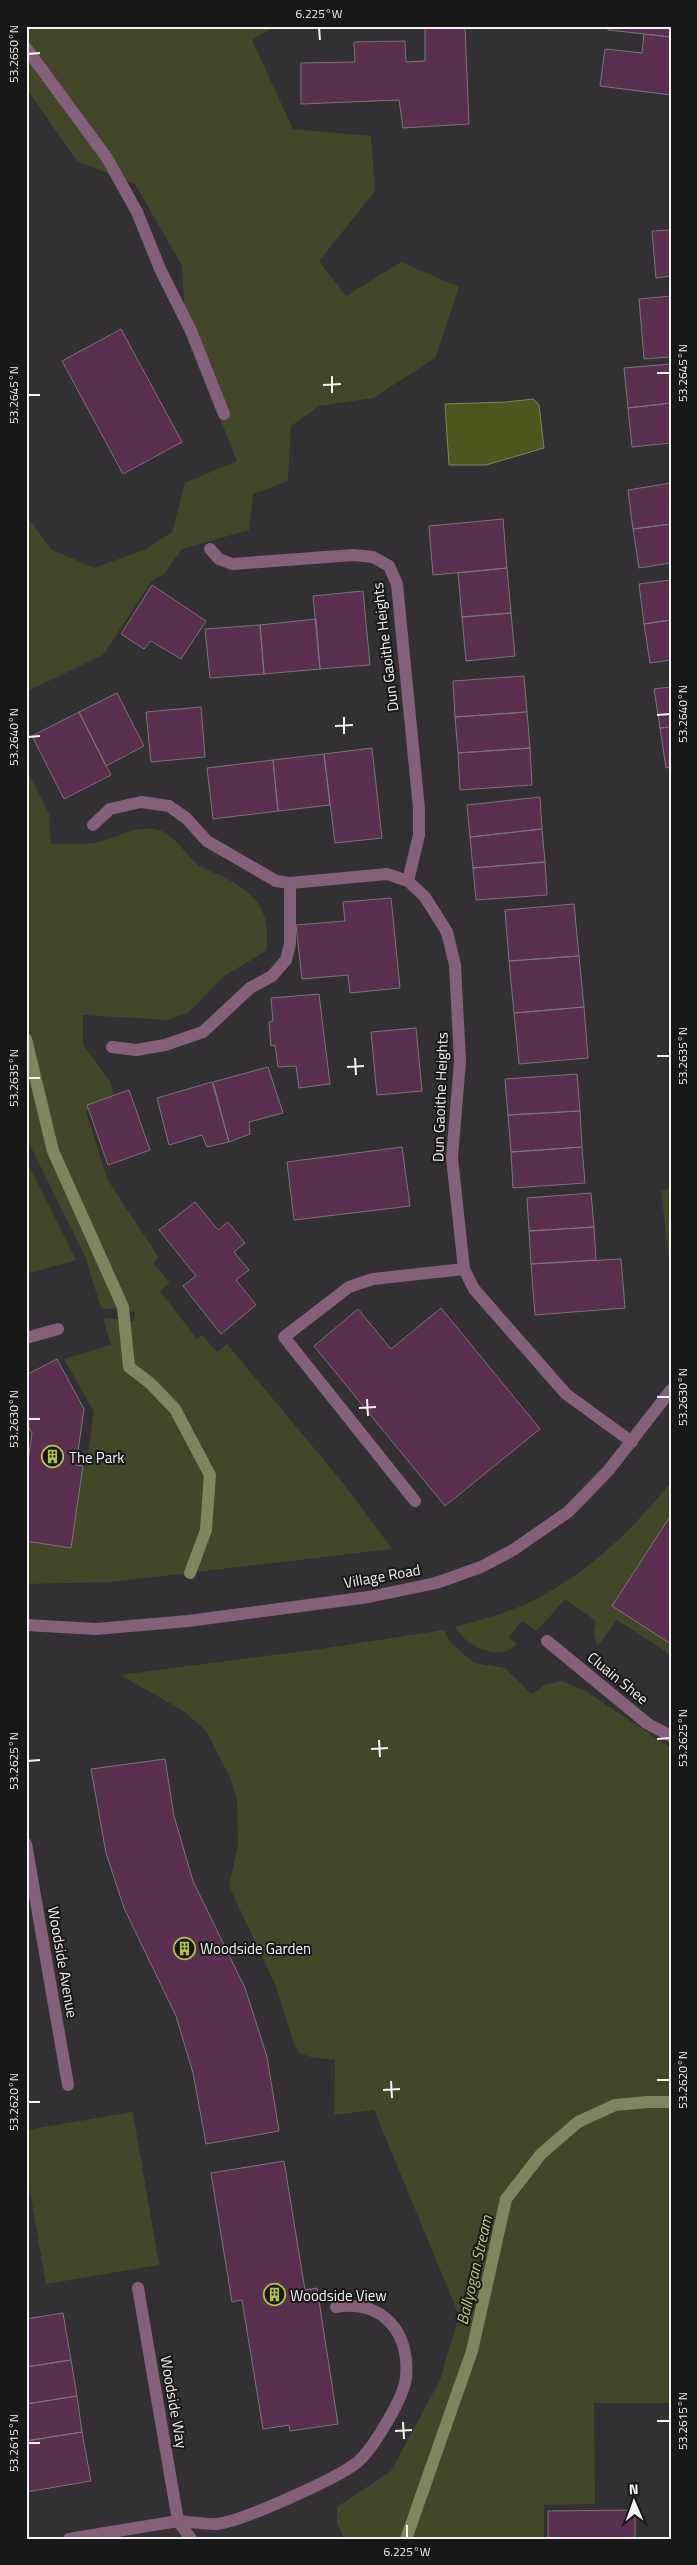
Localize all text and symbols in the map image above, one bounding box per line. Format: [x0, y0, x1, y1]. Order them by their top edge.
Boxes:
text: 6.225°W [296, 4, 343, 23]
text: 53.2650°N [4, 25, 23, 83]
text: 53.2645°N [673, 344, 692, 402]
text: 53.2645°N [4, 366, 23, 424]
street label: Dun Gaoithe Heights [366, 581, 404, 713]
text: 53.2640°N [673, 685, 692, 743]
text: 53.2640°N [4, 708, 23, 766]
text: 53.2635°N [673, 1027, 692, 1085]
street label: Dun Gaoithe Heights [426, 1032, 454, 1162]
text: 53.2635°N [4, 1049, 23, 1107]
text: 53.2630°N [673, 1368, 692, 1426]
text: 53.2630°N [4, 1390, 23, 1448]
building icon: The Park [41, 1445, 65, 1469]
place label: The Park [69, 1446, 125, 1469]
street label: Village Road [342, 1558, 422, 1594]
street label: Cluain Shee [582, 1646, 654, 1710]
text: 53.2625°N [673, 1709, 692, 1767]
text: 53.2625°N [4, 1732, 23, 1790]
street label: Woodside Avenue [42, 1904, 84, 2020]
building icon: Woodside Garden [172, 1936, 196, 1960]
place label: Woodside Garden [200, 1937, 311, 1960]
text: 53.2620°N [673, 2051, 692, 2109]
text: 53.2620°N [4, 2073, 23, 2131]
water label: Ballyogan Stream [450, 2212, 498, 2327]
building icon: Woodside View [262, 2283, 286, 2307]
place label: Woodside View [290, 2284, 387, 2307]
street label: Woodside Way [155, 2354, 193, 2450]
text: 53.2615°N [673, 2392, 692, 2450]
text: 53.2615°N [4, 2414, 23, 2472]
north arrow [610, 2478, 660, 2528]
text: N [628, 2478, 639, 2499]
text: 6.225°W [384, 2542, 431, 2561]

